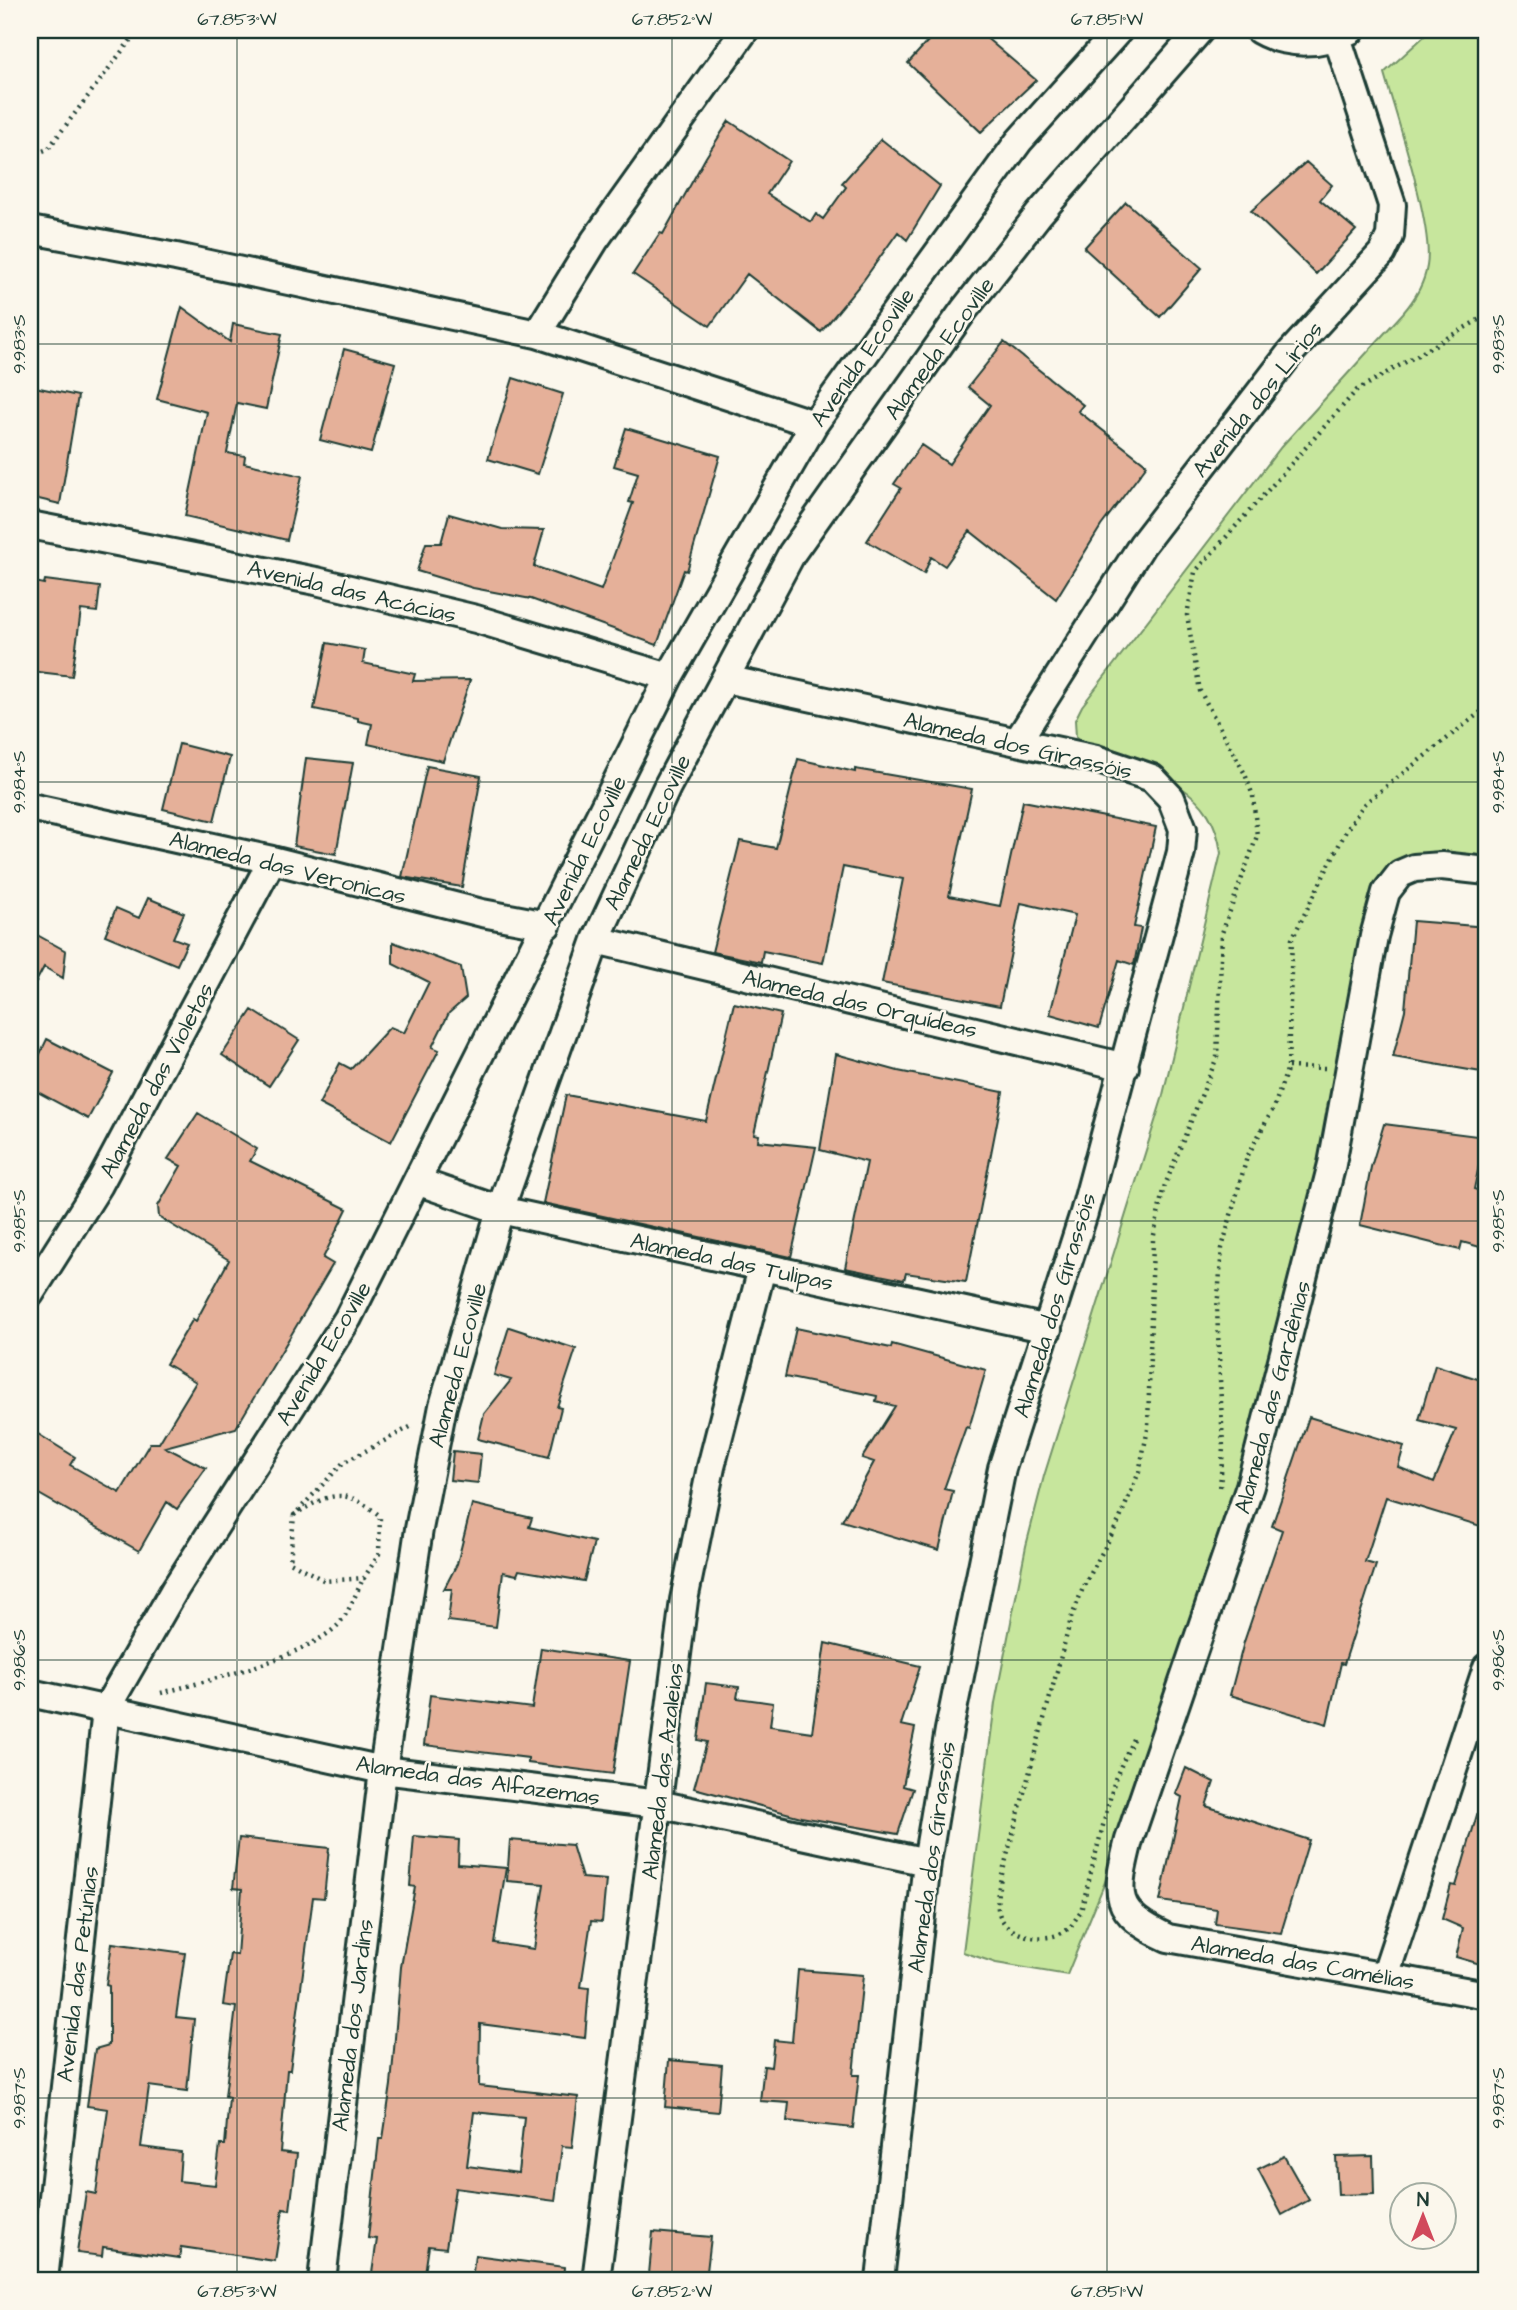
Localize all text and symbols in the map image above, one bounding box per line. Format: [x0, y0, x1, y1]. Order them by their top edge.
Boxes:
text: 67.853°W [197, 7, 277, 32]
text: 67.852°W [632, 7, 712, 32]
text: 67.851°W [1071, 7, 1143, 32]
street label: Alameda Ecoville [877, 271, 1003, 426]
street label: Avenida Ecoville [803, 282, 923, 434]
text: 9.983°S [7, 314, 32, 374]
text: 9.983°S [1486, 314, 1511, 374]
street label: Avenida dos Lírios [1185, 315, 1331, 484]
street label: Avenida das Acácias [244, 552, 459, 632]
street label: Alameda dos Girassóis [900, 704, 1135, 788]
street label: Alameda Ecoville [596, 749, 699, 916]
text: 9.984°S [7, 751, 32, 813]
text: 9.984°S [1486, 751, 1511, 813]
street label: Avenida Ecoville [535, 770, 635, 931]
street label: Alameda das Veronicas [166, 823, 409, 913]
street label: Alameda das Orquídeas [739, 961, 980, 1047]
street label: Alameda das Violetas [92, 977, 222, 1184]
street label: Alameda dos Girassóis [1006, 1189, 1104, 1422]
text: 9.985°S [7, 1190, 32, 1252]
text: 9.985°S [1486, 1190, 1511, 1252]
street label: Alameda das Tulipas [627, 1225, 836, 1299]
street label: Avenida Ecoville [268, 1275, 380, 1432]
street label: Alameda das Gardênias [1226, 1277, 1319, 1517]
street label: Alameda Ecoville [421, 1279, 495, 1451]
text: 9.986°S [7, 1629, 32, 1691]
text: 9.986°S [1486, 1629, 1511, 1691]
street label: Alameda das Azaleias [634, 1661, 692, 1881]
street label: Alameda dos Girassóis [900, 1739, 964, 1975]
street label: Alameda das Alfazemas [354, 1748, 602, 1814]
street label: Avenida das Petúnias [49, 1864, 107, 2084]
street label: Alameda dos Jardins [324, 1917, 382, 2133]
street label: Alameda das Camélias [1189, 1928, 1417, 1998]
text: 9.987°S [7, 2067, 32, 2129]
text: 9.987°S [1486, 2067, 1511, 2129]
north arrow [1388, 2180, 1458, 2250]
text: N [1417, 2187, 1429, 2214]
text: 67.853°W [197, 2279, 277, 2304]
text: 67.852°W [632, 2279, 712, 2304]
text: 67.851°W [1071, 2279, 1143, 2304]

